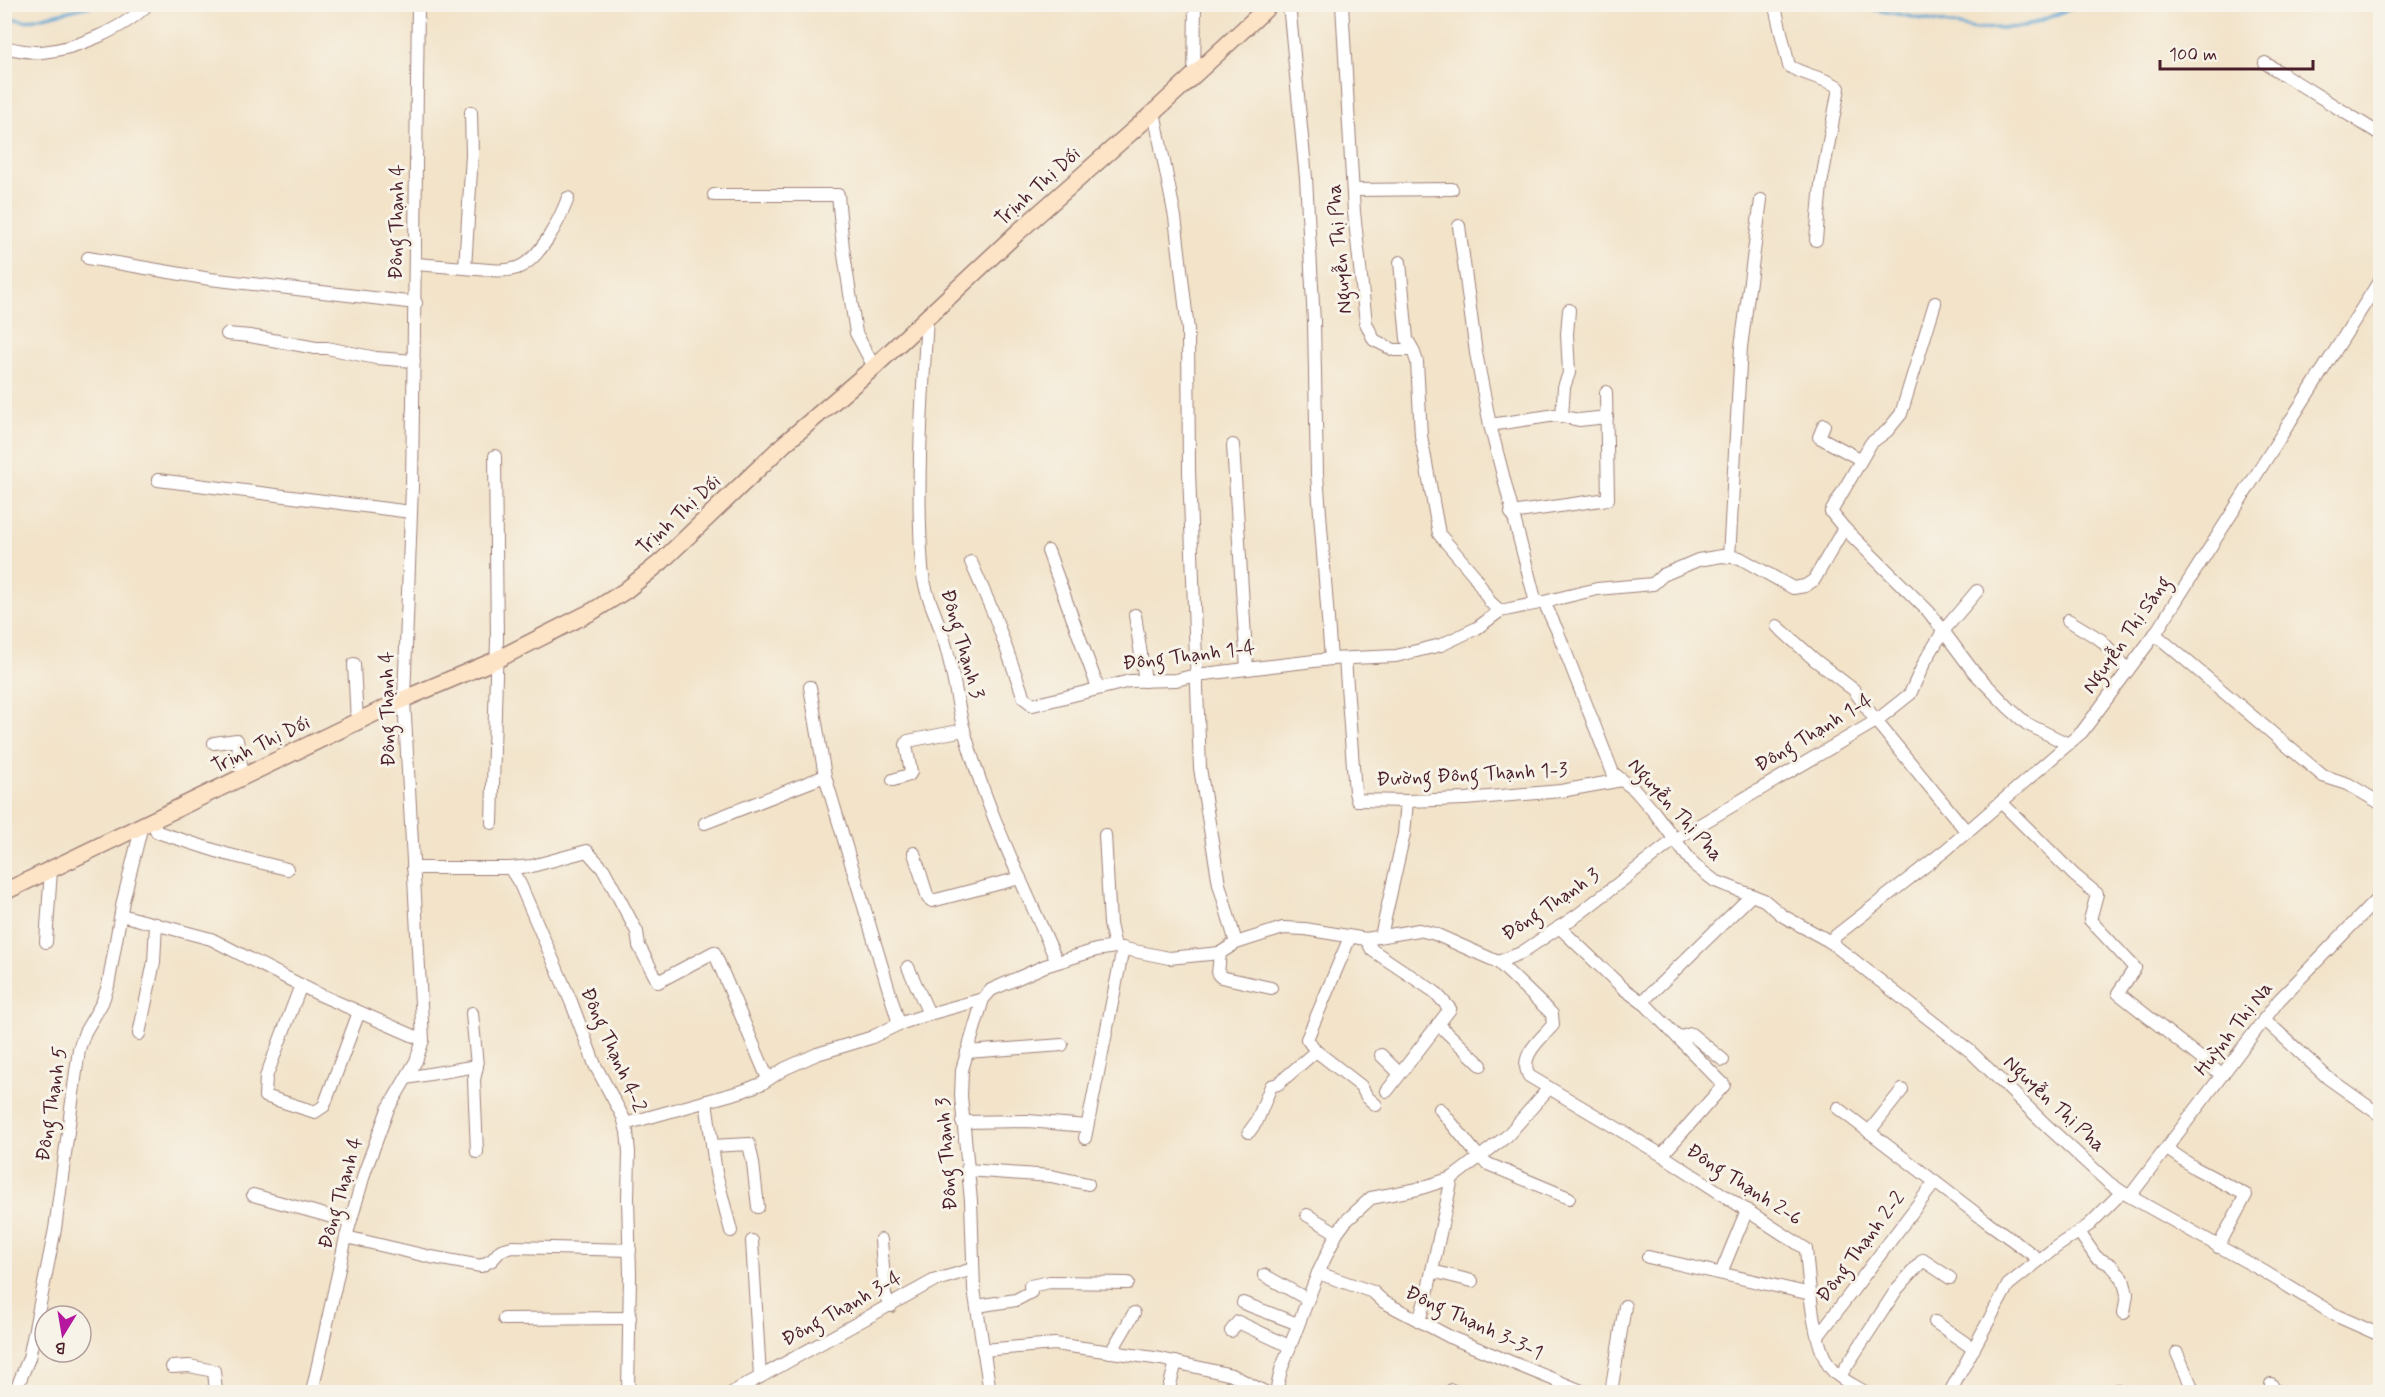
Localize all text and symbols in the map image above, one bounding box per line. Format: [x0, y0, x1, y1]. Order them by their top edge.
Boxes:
scale bar [2160, 33, 2313, 71]
text: 100 m [2169, 43, 2217, 67]
street label: Trịnh Thị Dối [989, 141, 1087, 233]
street label: Đông Thạnh 4 [382, 164, 414, 280]
street label: Nguyễn Thị Pha [1321, 183, 1361, 315]
street label: Trịnh Thị Dối [631, 469, 727, 561]
street label: Nguyễn Thị Sáng [2076, 571, 2179, 700]
street label: Đông Thạnh 3 [932, 586, 991, 703]
street label: Đông Thạnh 1-4 [1121, 634, 1257, 680]
street label: Đông Thạnh 4 [373, 651, 405, 767]
street label: Đông Thạnh 1-4 [1750, 687, 1879, 781]
street label: Trịnh Thị Dối [207, 709, 315, 781]
street label: Nguyễn Thị Pha [1620, 752, 1729, 869]
street label: Đường Đông Thạnh 1-3 [1376, 757, 1568, 795]
street label: Đông Thạnh 3 [1497, 862, 1606, 949]
street label: Huỳnh Thị Na [2189, 976, 2279, 1082]
street label: Đông Thạnh 4-2 [572, 983, 653, 1118]
street label: Đông Thạnh 5 [30, 1045, 76, 1164]
street label: Nguyễn Thị Pha [1996, 1050, 2111, 1160]
street label: Đông Thạnh 3 [930, 1097, 966, 1211]
street label: Đông Thạnh 4 [312, 1133, 372, 1253]
street label: Đông Thạnh 2-6 [1680, 1138, 1807, 1234]
street label: Đông Thạnh 2-2 [1810, 1186, 1913, 1309]
street label: Đông Thạnh 3-4 [777, 1265, 908, 1355]
street label: Đông Thạnh 3-3-1 [1400, 1279, 1547, 1368]
north arrow [33, 1304, 93, 1364]
text: B [53, 1336, 67, 1359]

